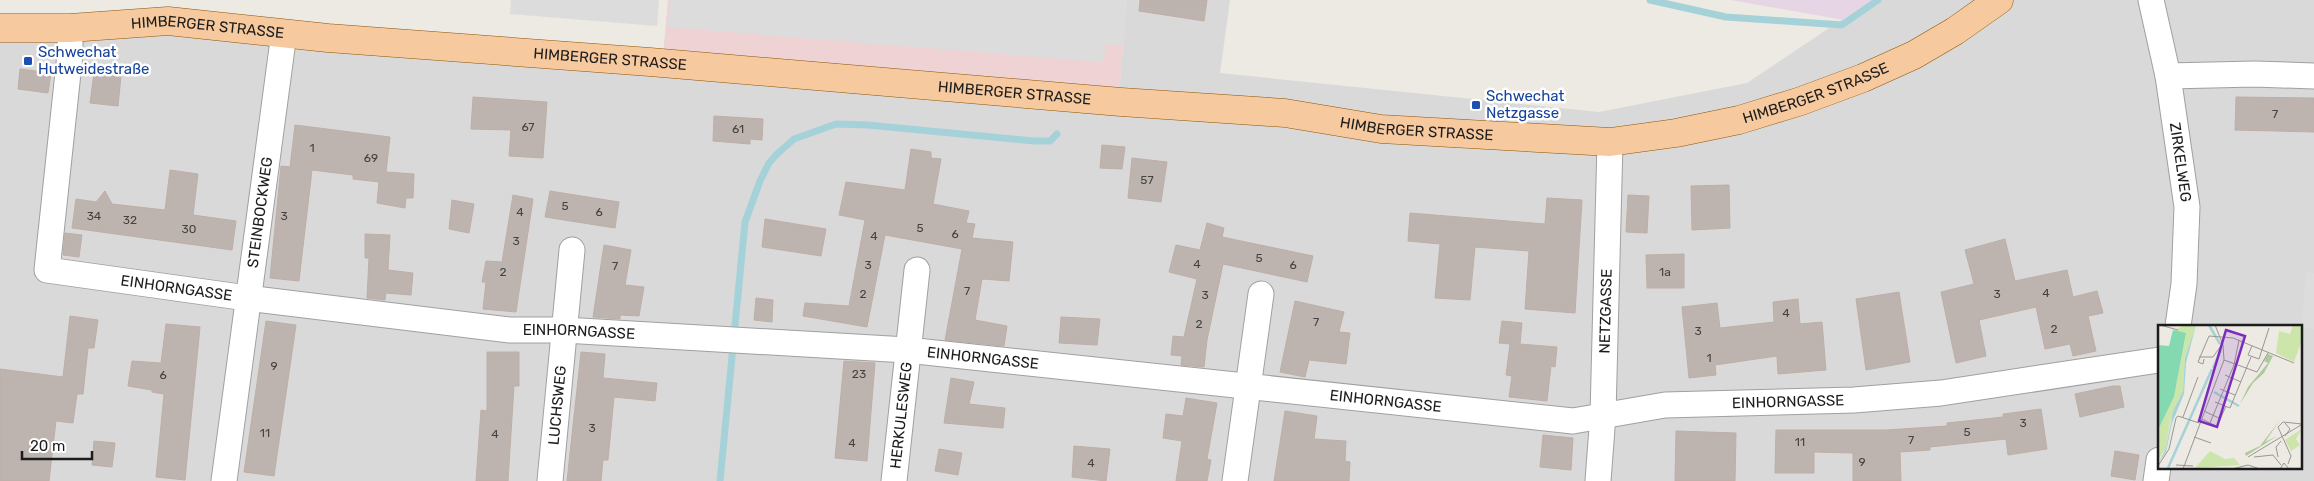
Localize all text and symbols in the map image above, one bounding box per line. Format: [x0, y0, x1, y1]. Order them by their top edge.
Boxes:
street label: HIMBERGER STRASSE [130, 12, 285, 42]
place label: Schwechat Hutweidestraße [38, 43, 149, 78]
street label: HIMBERGER STRASSE [533, 44, 688, 74]
marker: Schwechat Hutweidestraße [22, 55, 34, 67]
street label: HIMBERGER STRASSE [1740, 59, 1892, 127]
street label: HIMBERGER STRASSE [937, 77, 1092, 108]
place label: Schwechat Netzgasse [1486, 87, 1564, 122]
marker: Schwechat Netzgasse [1470, 99, 1482, 111]
house number: 7 [2272, 107, 2278, 121]
street label: HIMBERGER STRASSE [1339, 113, 1494, 144]
house number: 67 [521, 120, 535, 134]
street label: ZIRKELWEG [2166, 121, 2195, 203]
house number: 61 [732, 122, 744, 136]
house number: 1 [309, 141, 315, 155]
house number: 69 [364, 151, 378, 165]
street label: STEINBOCKWEG [244, 156, 276, 269]
house number: 57 [1140, 173, 1154, 187]
house number: 5 [561, 199, 569, 213]
house number: 4 [516, 205, 524, 219]
house number: 6 [595, 205, 603, 219]
house number: 34 [87, 209, 102, 223]
house number: 3 [280, 209, 288, 223]
house number: 32 [123, 213, 137, 227]
house number: 5 [916, 221, 924, 235]
house number: 30 [182, 222, 196, 236]
house number: 6 [951, 227, 959, 241]
house number: 4 [870, 229, 878, 243]
house number: 3 [512, 234, 520, 248]
house number: 5 [1255, 251, 1263, 265]
house number: 4 [1193, 257, 1201, 271]
house number: 3 [864, 258, 872, 272]
house number: 6 [1289, 258, 1297, 272]
house number: 7 [612, 259, 618, 273]
house number: 2 [499, 265, 507, 279]
house number: 1a [1659, 265, 1671, 279]
street label: NETZGASSE [1596, 269, 1616, 354]
street label: EINHORNGASSE [120, 271, 233, 305]
house number: 7 [964, 284, 970, 298]
house number: 4 [2042, 286, 2050, 300]
house number: 2 [859, 287, 867, 301]
house number: 3 [1993, 287, 2001, 301]
house number: 3 [1201, 288, 1209, 302]
house number: 4 [1782, 306, 1790, 320]
house number: 7 [1313, 315, 1319, 329]
house number: 2 [1195, 317, 1203, 331]
street label: EINHORNGASSE [523, 321, 636, 343]
house number: 2 [2050, 322, 2058, 336]
house number: 3 [1694, 324, 1702, 338]
inset map [2158, 325, 2302, 468]
street label: EINHORNGASSE [926, 343, 1040, 373]
house number: 1 [1706, 351, 1712, 365]
house number: 9 [270, 359, 278, 373]
street label: HERKULESWEG [886, 361, 916, 470]
street label: LUCHSWEG [544, 365, 570, 446]
house number: 23 [852, 367, 866, 381]
house number: 6 [159, 368, 167, 382]
street label: EINHORNGASSE [1329, 386, 1442, 416]
street label: EINHORNGASSE [1732, 391, 1845, 412]
house number: 3 [2019, 416, 2027, 430]
house number: 3 [588, 421, 596, 435]
house number: 5 [1963, 425, 1971, 439]
house number: 11 [260, 426, 270, 440]
house number: 4 [491, 427, 499, 441]
scale bar [22, 428, 92, 460]
house number: 7 [1908, 433, 1914, 447]
house number: 11 [1795, 435, 1805, 449]
house number: 4 [848, 436, 856, 450]
text: 20 m [30, 437, 65, 455]
house number: 9 [1858, 455, 1866, 469]
house number: 4 [1087, 456, 1095, 470]

